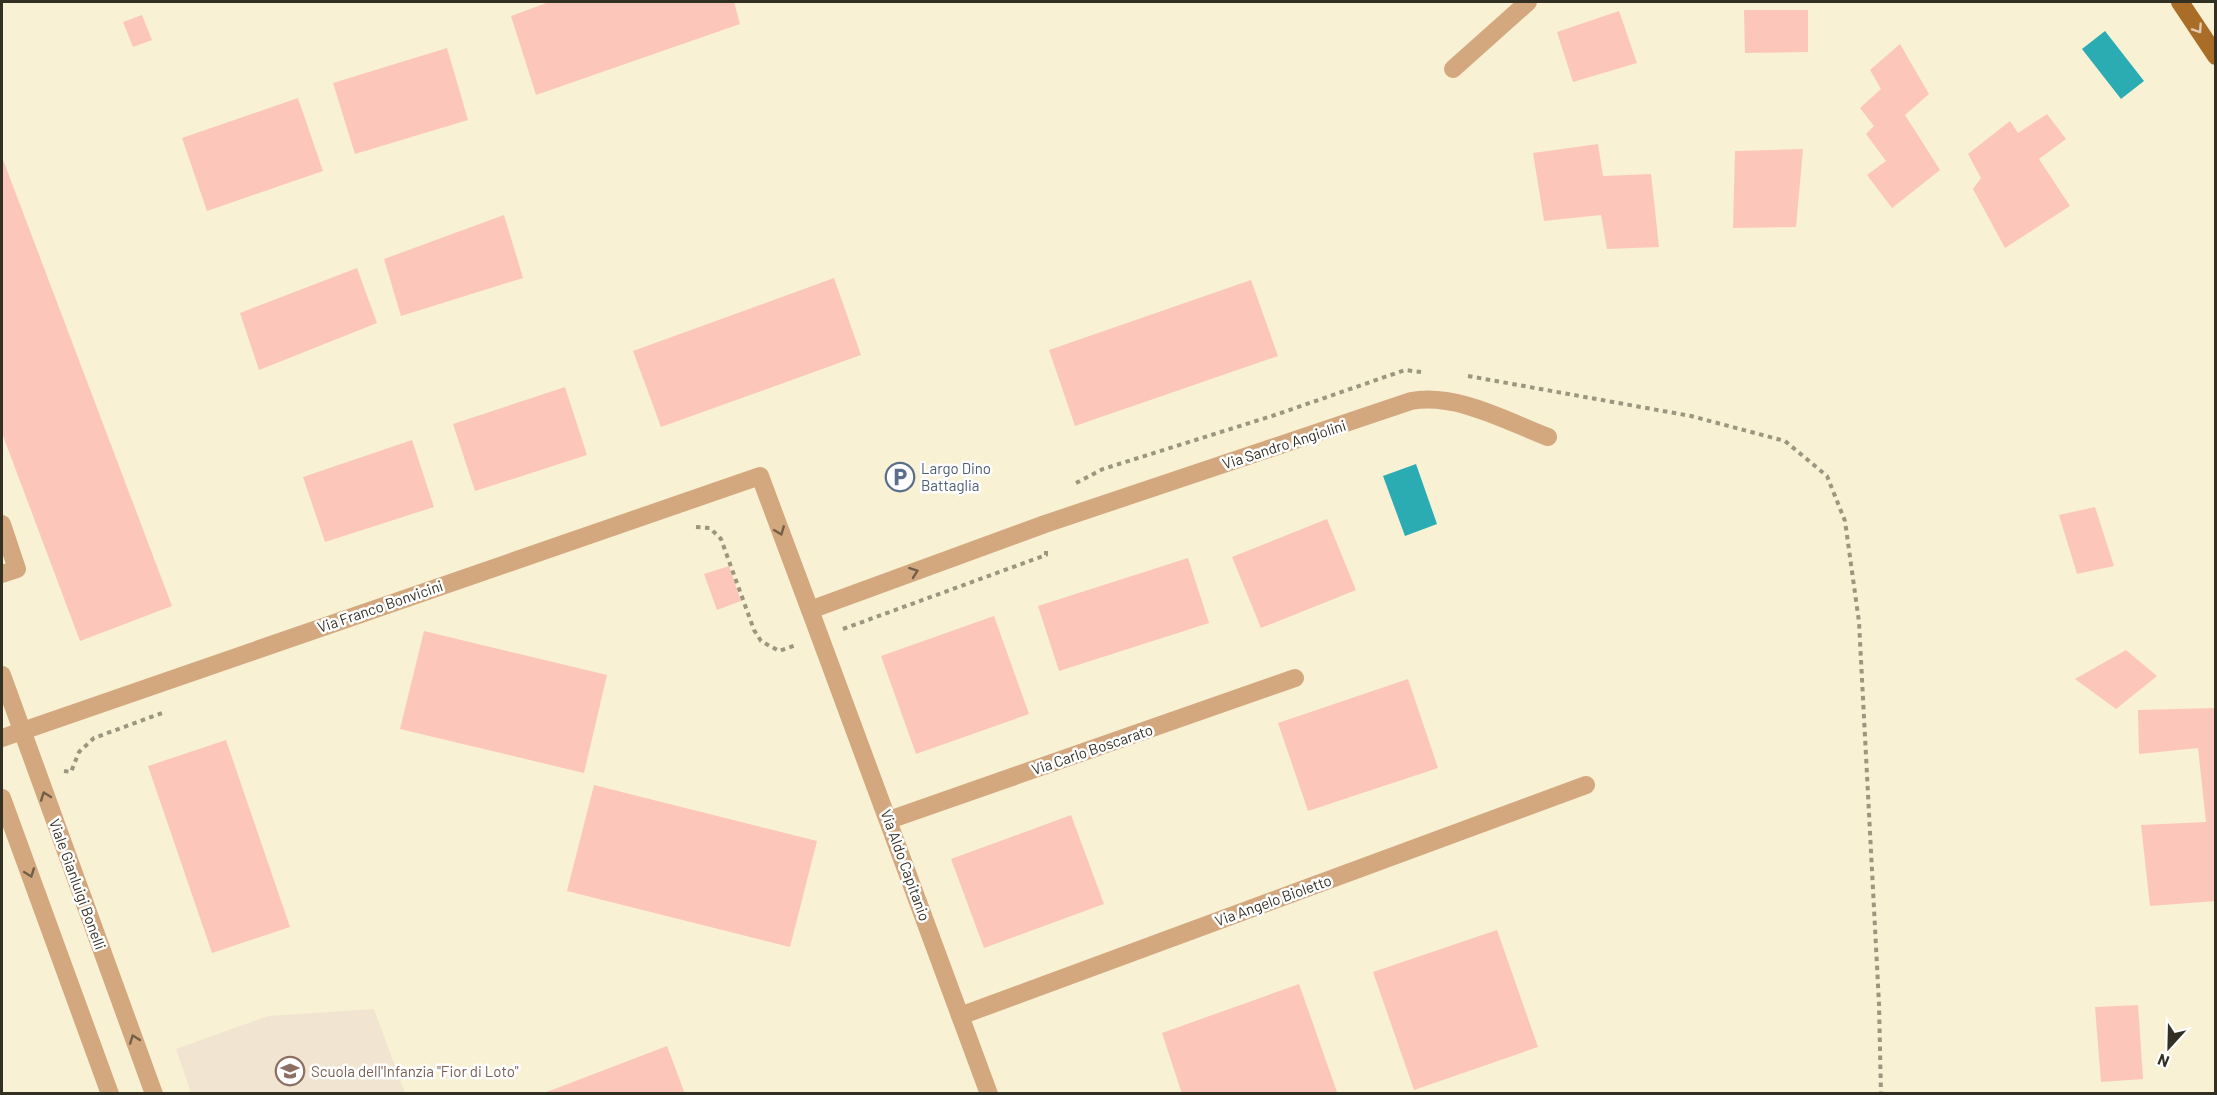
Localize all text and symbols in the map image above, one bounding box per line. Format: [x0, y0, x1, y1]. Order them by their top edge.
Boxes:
one-way arrow [2190, 23, 2202, 33]
street label: Via Sandro Angiolini [1220, 416, 1348, 472]
place label: Largo Dino Battaglia [921, 459, 991, 494]
parking icon: Largo Dino Battaglia [884, 461, 916, 493]
one-way arrow [773, 525, 786, 536]
one-way arrow [907, 567, 918, 579]
street label: Via Franco Bonvicini [315, 576, 445, 636]
street label: Via Carlo Boscarato [1029, 720, 1155, 778]
one-way arrow [40, 792, 53, 802]
street label: Via Aldo Capitanio [877, 807, 935, 923]
street label: Viale Gianluigi Bonelli [46, 816, 110, 952]
one-way arrow [22, 867, 35, 878]
street label: Via Angelo Bioletto [1212, 871, 1334, 929]
north arrow [2139, 1017, 2199, 1077]
one-way arrow [129, 1034, 142, 1044]
text: N [2155, 1051, 2172, 1072]
school or university icon: Scuola dell'Infanzia "Fior di Loto" [274, 1055, 306, 1087]
place label: Scuola dell'Infanzia "Fior di Loto" [311, 1062, 519, 1080]

